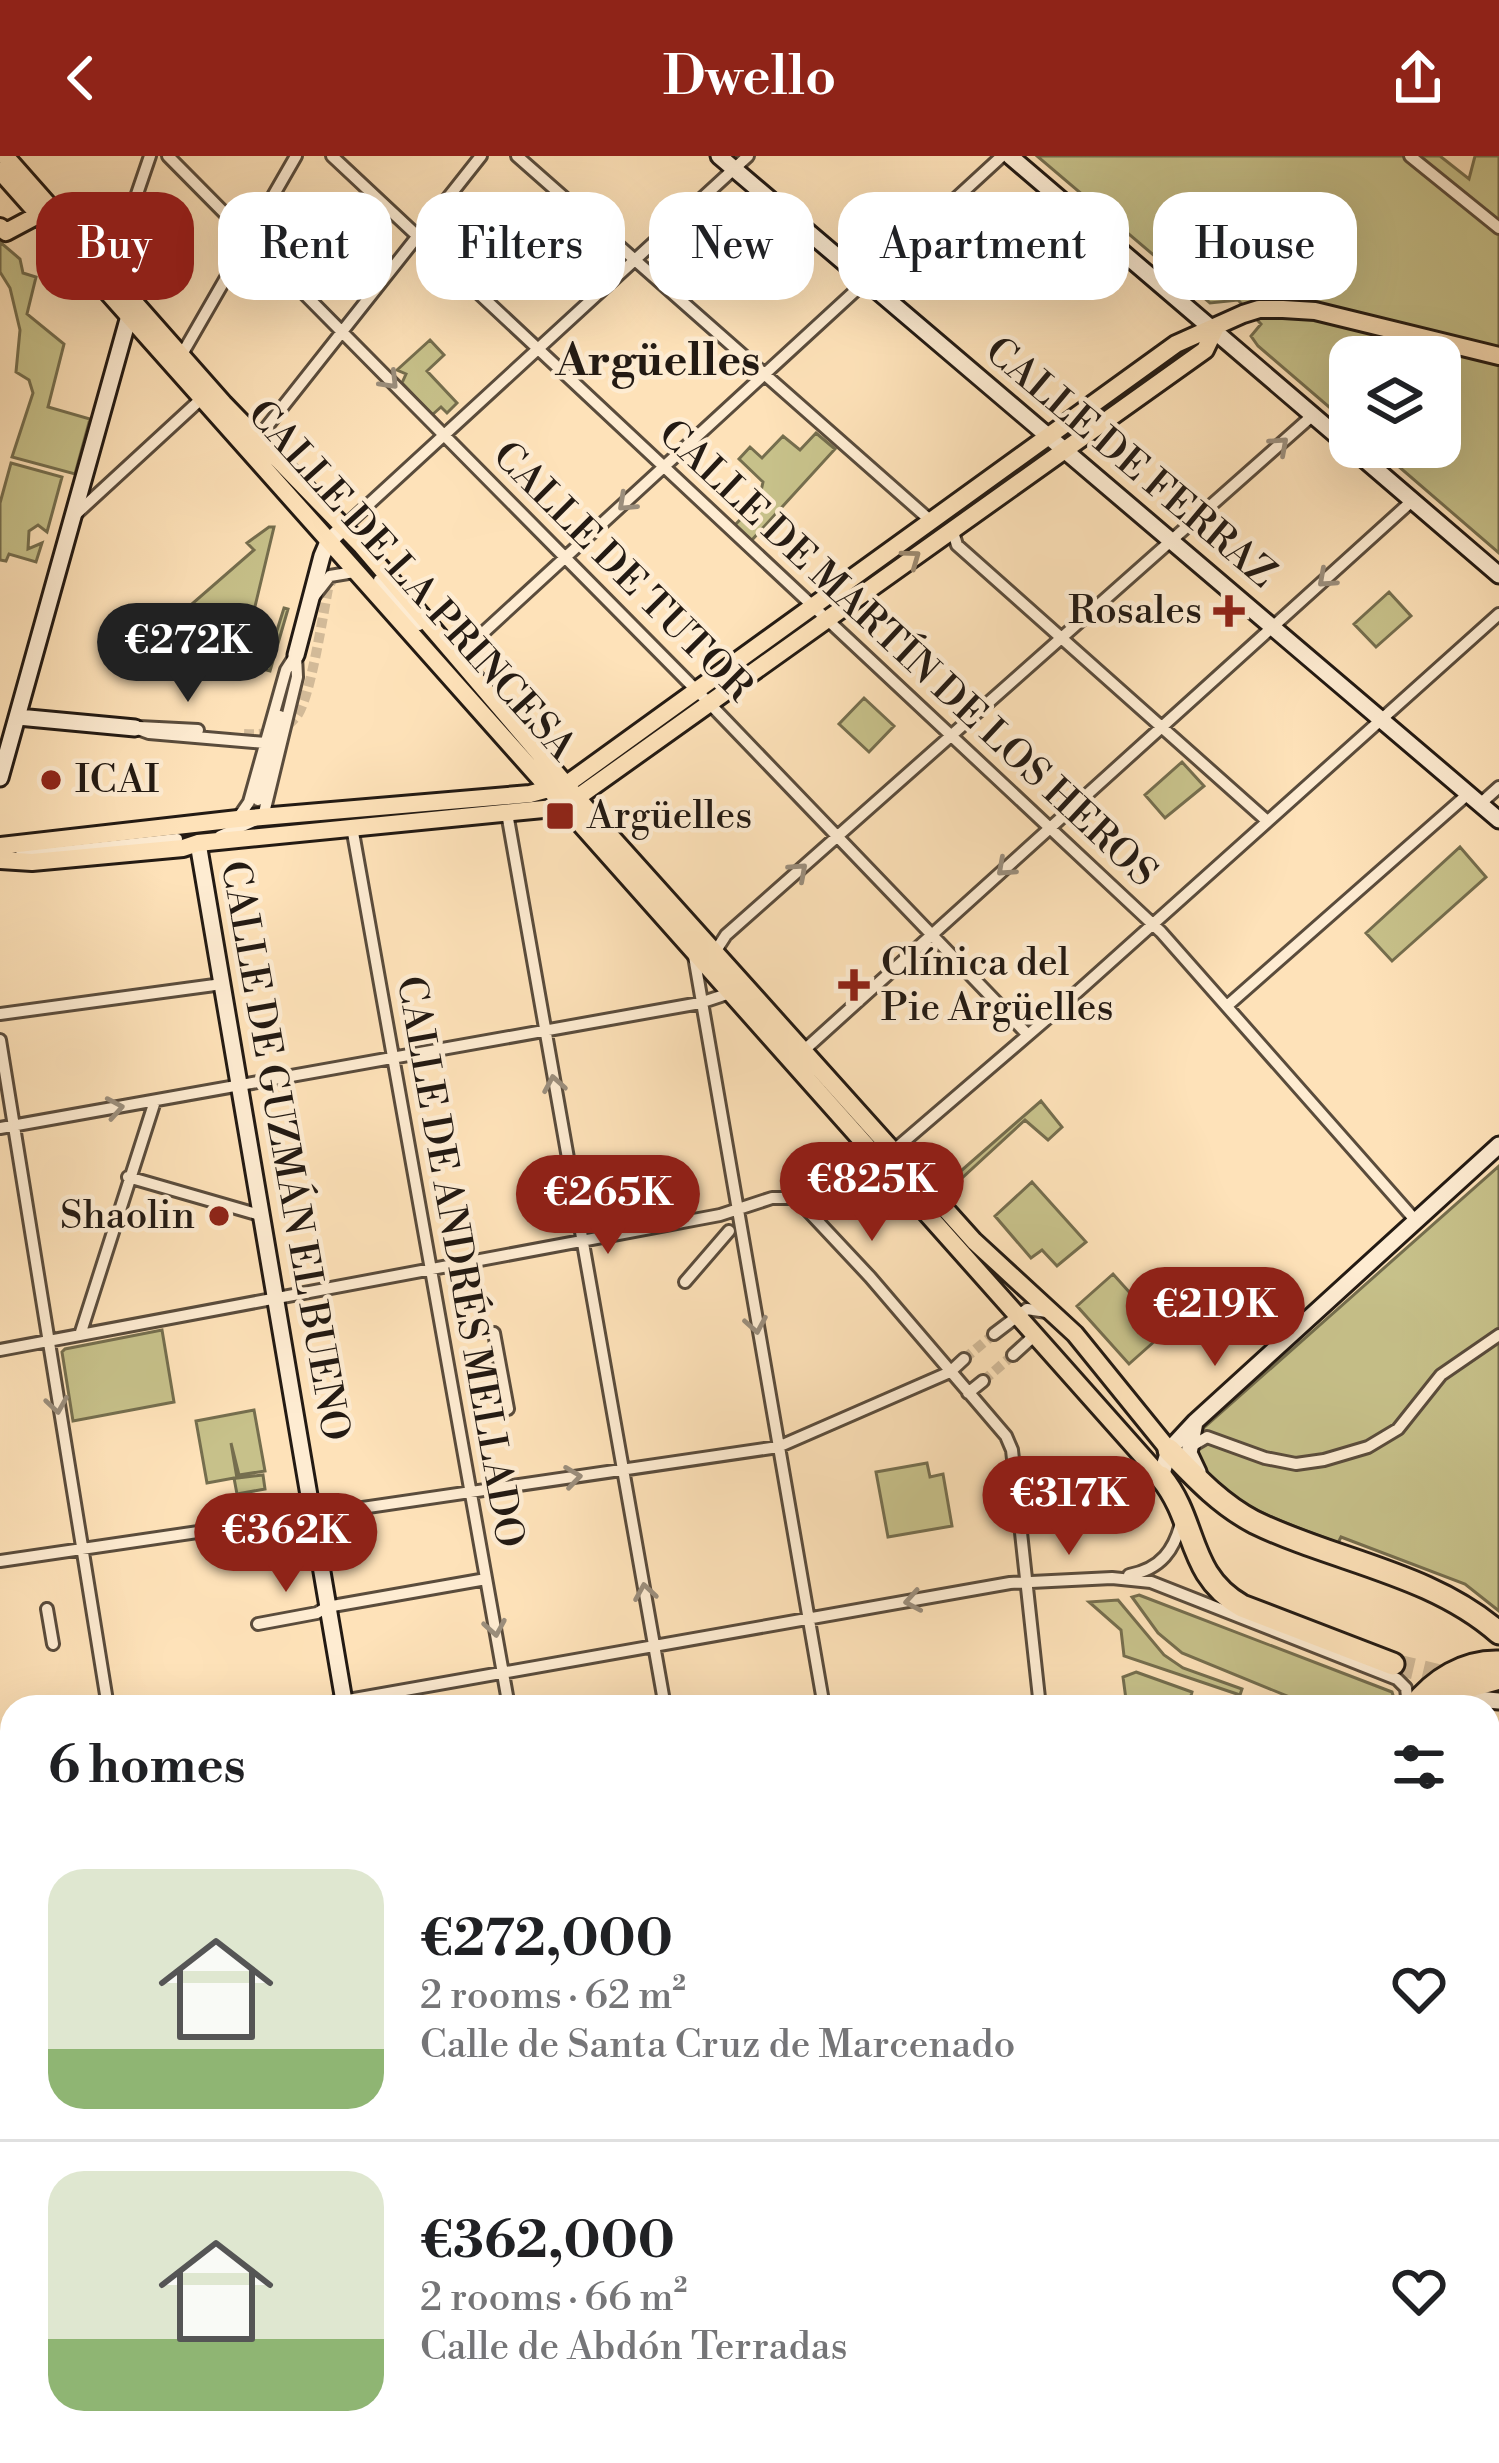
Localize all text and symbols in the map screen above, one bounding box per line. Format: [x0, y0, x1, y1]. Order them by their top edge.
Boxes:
text: Dwello [663, 44, 836, 112]
icon: back [48, 45, 114, 111]
icon: share [1385, 45, 1451, 111]
chip: Buy [36, 192, 194, 300]
chip: Rent [218, 192, 392, 300]
chip: Filters [416, 192, 625, 300]
chip: New [649, 192, 814, 300]
chip: Apartment [838, 192, 1129, 300]
chip: House [1153, 192, 1357, 300]
street label: CALLE DE FERRAZ [975, 327, 1285, 599]
district label: Argüelles [555, 333, 760, 390]
map controls [1329, 336, 1461, 468]
button: layers [1329, 336, 1461, 468]
one-way arrow [376, 367, 398, 389]
street label: CALLE DE LA PRINCESA [236, 391, 587, 772]
street label: CALLE DE MARTÍN DE LOS HEROS [648, 408, 1168, 898]
street label: CALLE DE TUTOR [482, 432, 763, 713]
one-way arrow [1266, 438, 1287, 459]
one-way arrow [619, 489, 640, 510]
one-way arrow [899, 550, 921, 572]
one-way arrow [1319, 565, 1340, 586]
place label: Rosales [1068, 587, 1202, 636]
marker: Rosales [1213, 595, 1245, 627]
pin: €272K [104, 603, 272, 705]
text: €272K [124, 617, 252, 666]
place label: ICAI [75, 756, 159, 805]
marker: ICAI [38, 767, 64, 793]
place label: Argüelles [586, 792, 752, 841]
marker: Argüelles [544, 800, 576, 832]
one-way arrow [998, 854, 1019, 875]
street label: CALLE DE GUZMÁN EL BUENO [209, 857, 361, 1445]
one-way arrow [785, 864, 807, 885]
place label: Clínica del Pie Argüelles [881, 939, 1114, 1033]
marker: Clínica del Pie Argüelles [838, 969, 870, 1001]
street label: CALLE DE ANDRÉS MELLADO [385, 972, 535, 1551]
one-way arrow [543, 1074, 568, 1094]
one-way arrow [105, 1096, 125, 1122]
pin: €825K [788, 1142, 956, 1244]
pin: €265K [524, 1155, 692, 1257]
text: €825K [807, 1156, 937, 1205]
text: €265K [543, 1169, 673, 1218]
place label: Shaolin [60, 1192, 195, 1241]
marker: Shaolin [206, 1203, 232, 1229]
pin: €219K [1131, 1267, 1299, 1369]
text: €219K [1153, 1281, 1277, 1330]
one-way arrow [743, 1315, 768, 1335]
one-way arrow [43, 1395, 69, 1415]
pin: €317K [985, 1456, 1153, 1558]
one-way arrow [563, 1465, 583, 1491]
text: €317K [1009, 1470, 1129, 1519]
pin: €362K [202, 1493, 370, 1595]
text: €362K [221, 1507, 351, 1556]
one-way arrow [633, 1582, 658, 1602]
one-way arrow [903, 1587, 923, 1612]
one-way arrow [481, 1618, 506, 1638]
icon: filters [1386, 1734, 1452, 1800]
text: 6 homes [48, 1735, 246, 1799]
text: €272,000 [420, 1908, 673, 1972]
icon: home [144, 1917, 288, 2061]
icon: heart [1386, 1956, 1452, 2022]
text: 2 rooms · 62 m² [420, 1972, 686, 2021]
text: Calle de Santa Cruz de Marcenado [420, 2021, 1015, 2070]
text: €362,000 [420, 2210, 675, 2274]
icon: home [144, 2219, 288, 2363]
icon: heart [1386, 2258, 1452, 2324]
text: 2 rooms · 66 m² [420, 2274, 687, 2323]
text: Calle de Abdón Terradas [420, 2323, 847, 2372]

